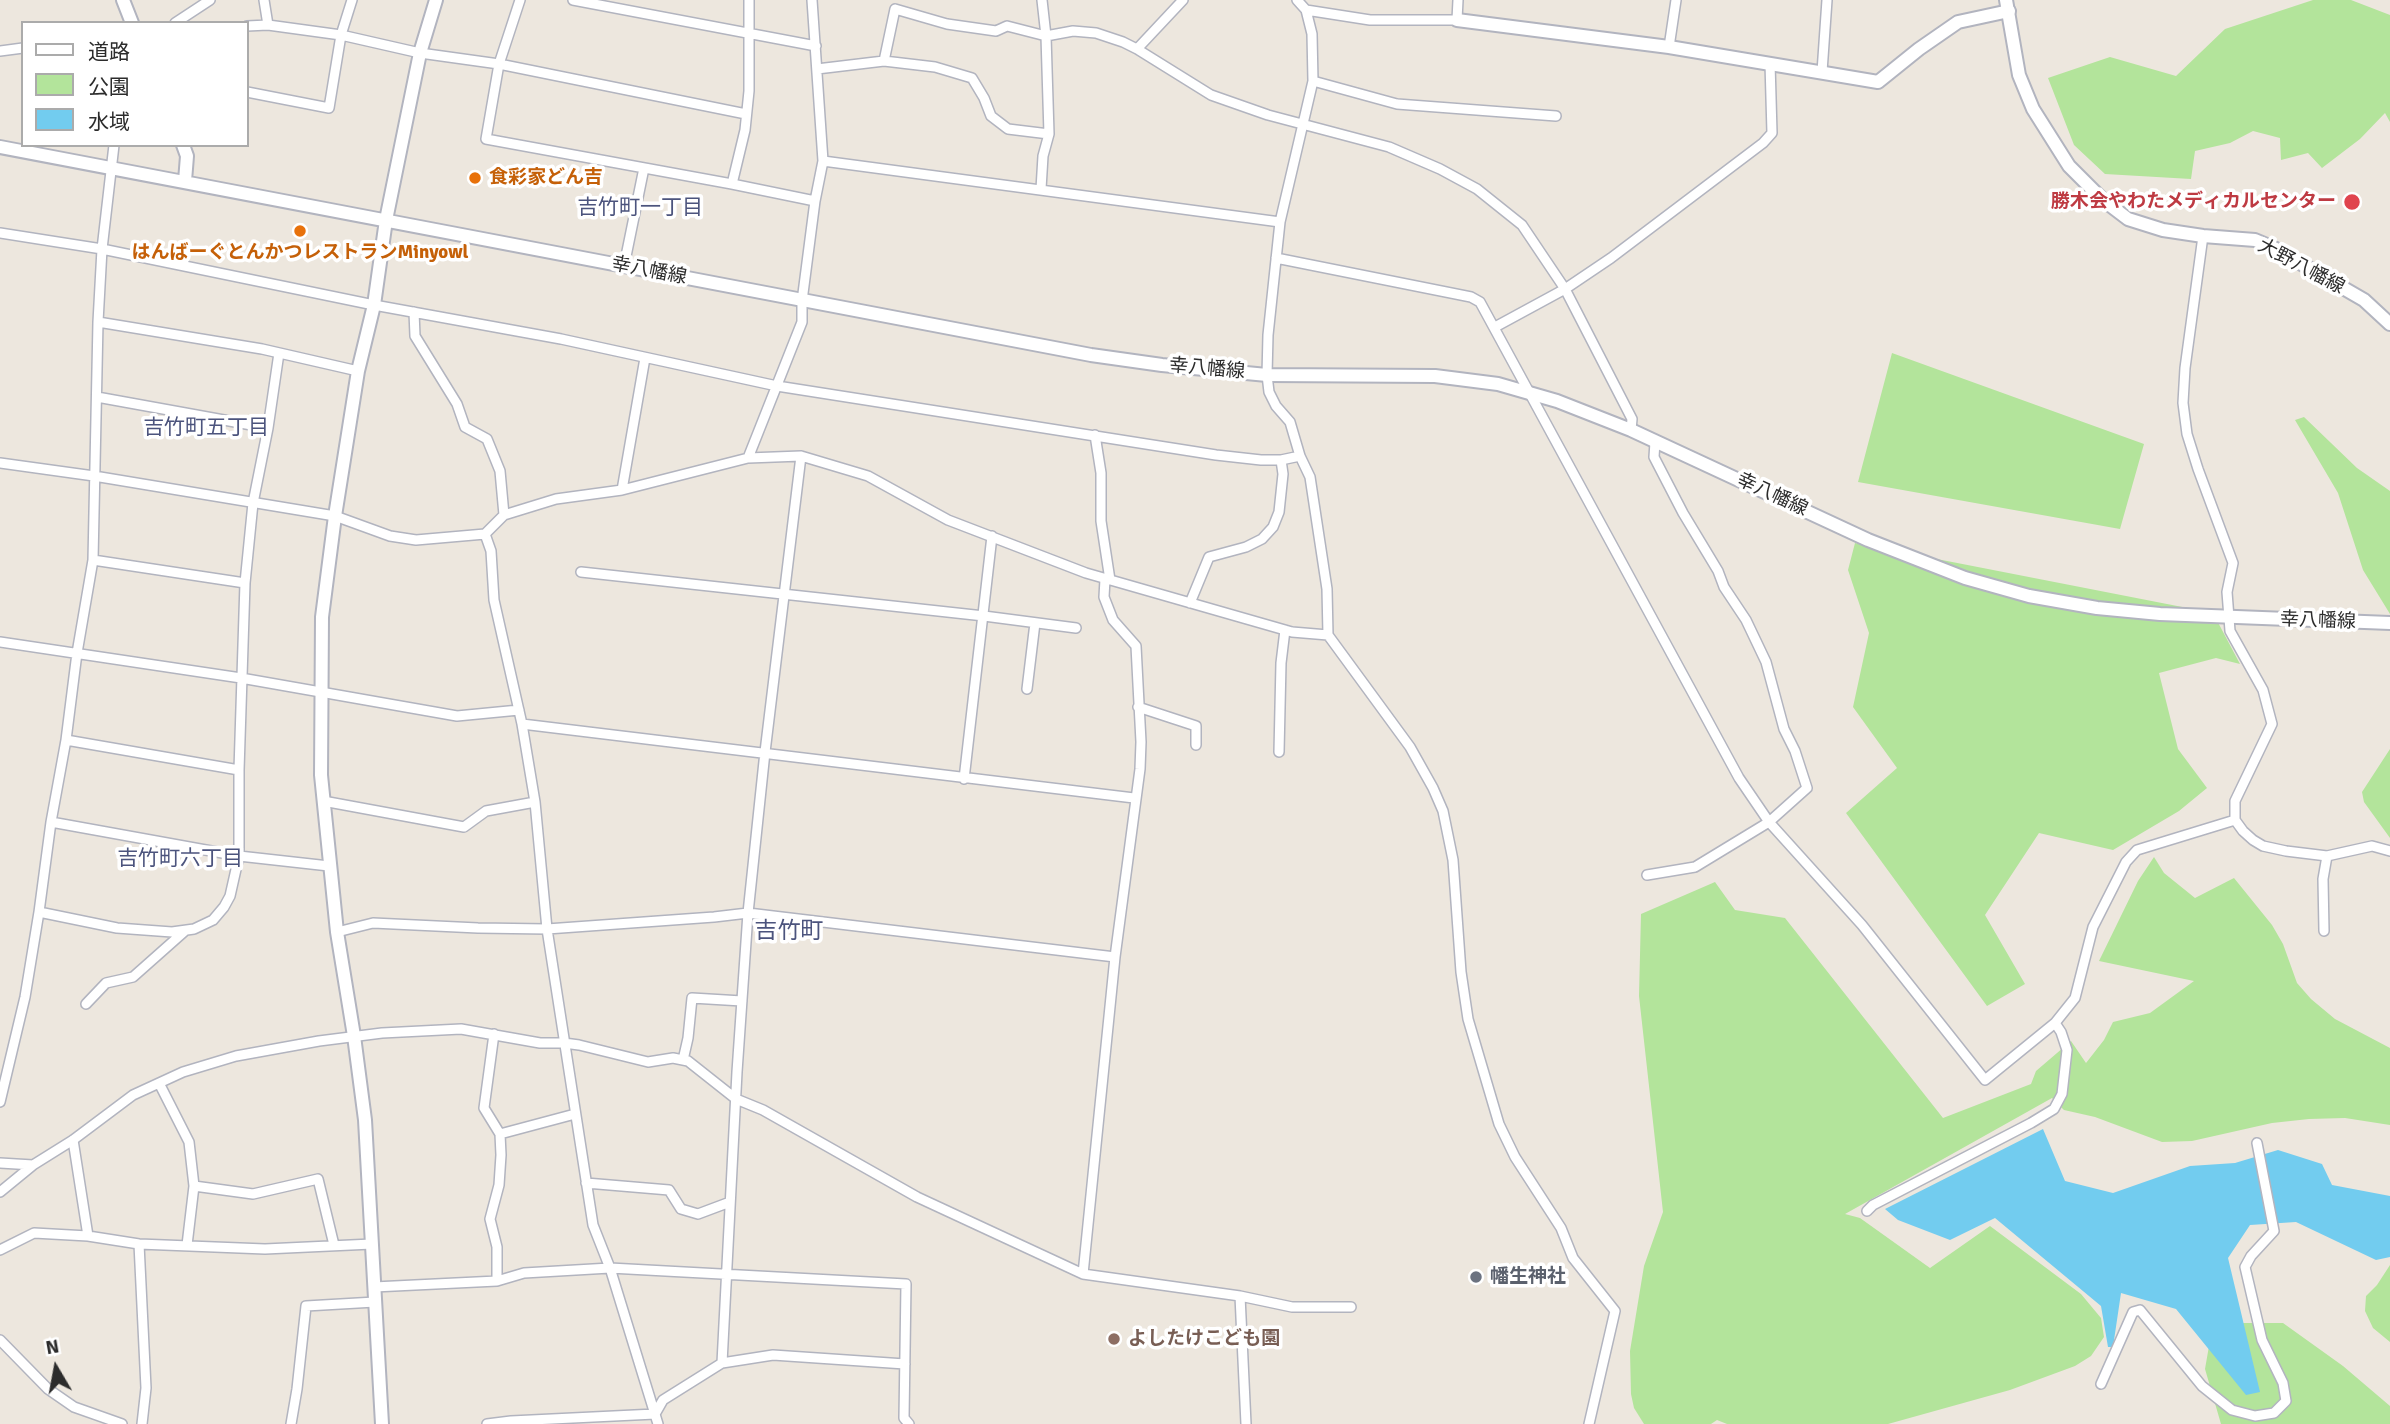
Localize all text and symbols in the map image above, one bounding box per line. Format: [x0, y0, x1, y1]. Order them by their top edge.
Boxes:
legend [21, 21, 248, 147]
text: 道路 [88, 39, 130, 65]
text: 公園 [88, 74, 130, 100]
text: 水域 [88, 109, 130, 135]
place label: 食彩家どん吉 [489, 167, 603, 189]
marker: 食彩家どん吉 [467, 170, 483, 186]
place label: 勝木会やわたメディカルセンター [2051, 191, 2336, 213]
marker: 勝木会やわたメディカルセンター [2342, 192, 2362, 212]
district label: 吉竹町一丁目 [577, 195, 703, 221]
marker: はんばーぐとんかつレストランMinyowl [292, 223, 308, 239]
street label: 大野八幡線 [2254, 235, 2348, 299]
place label: はんばーぐとんかつレストランMinyowl [131, 242, 469, 264]
street label: 幸八幡線 [610, 253, 688, 289]
street label: 幸八幡線 [1168, 354, 1246, 384]
district label: 吉竹町五丁目 [143, 415, 269, 441]
street label: 幸八幡線 [1733, 469, 1811, 521]
street label: 幸八幡線 [2280, 608, 2356, 634]
district label: 吉竹町六丁目 [117, 846, 243, 872]
district label: 吉竹町 [755, 918, 823, 946]
place label: 幡生神社 [1490, 1266, 1566, 1288]
marker: 幡生神社 [1468, 1269, 1484, 1285]
place label: よしたけこども園 [1128, 1328, 1280, 1350]
marker: よしたけこども園 [1106, 1331, 1122, 1347]
north arrow [21, 1333, 91, 1403]
text: N [44, 1334, 61, 1360]

